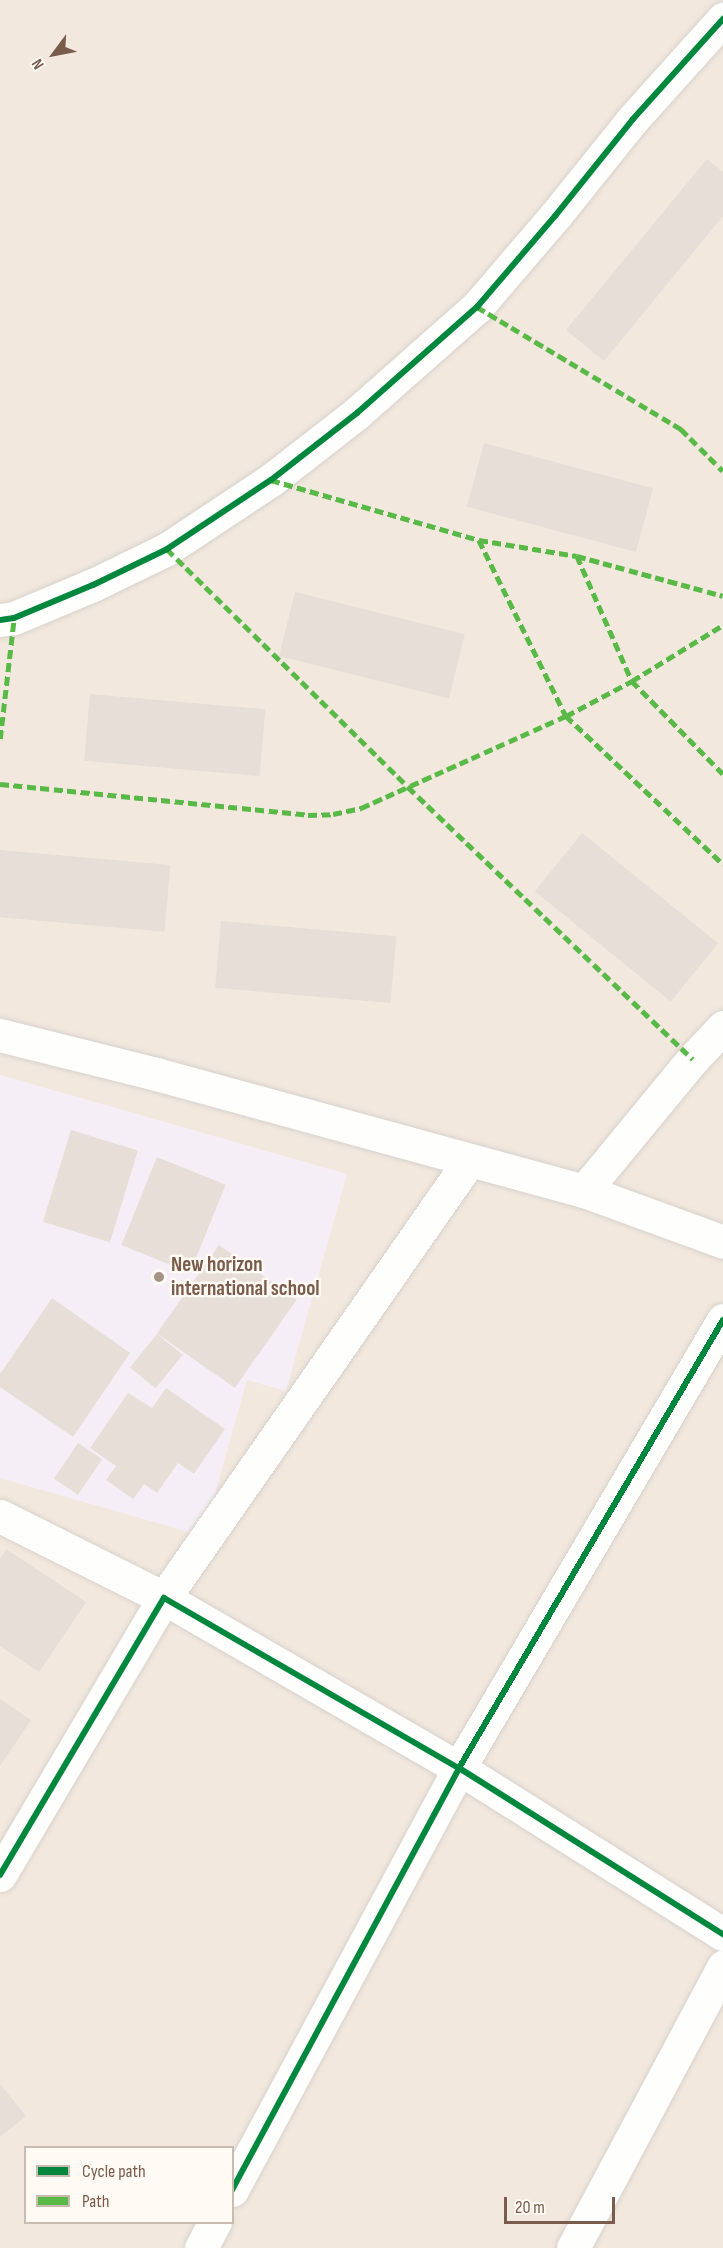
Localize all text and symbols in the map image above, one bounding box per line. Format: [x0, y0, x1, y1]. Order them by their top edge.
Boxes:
north arrow [24, 24, 84, 84]
text: N [28, 55, 49, 72]
place label: New horizon international school [171, 1252, 320, 1302]
marker: New horizon international school [152, 1270, 166, 1284]
legend [24, 2146, 234, 2224]
text: Cycle path [82, 2161, 146, 2182]
scale bar [507, 2185, 618, 2223]
text: Path [82, 2191, 110, 2212]
text: 20 m [515, 2197, 545, 2218]

